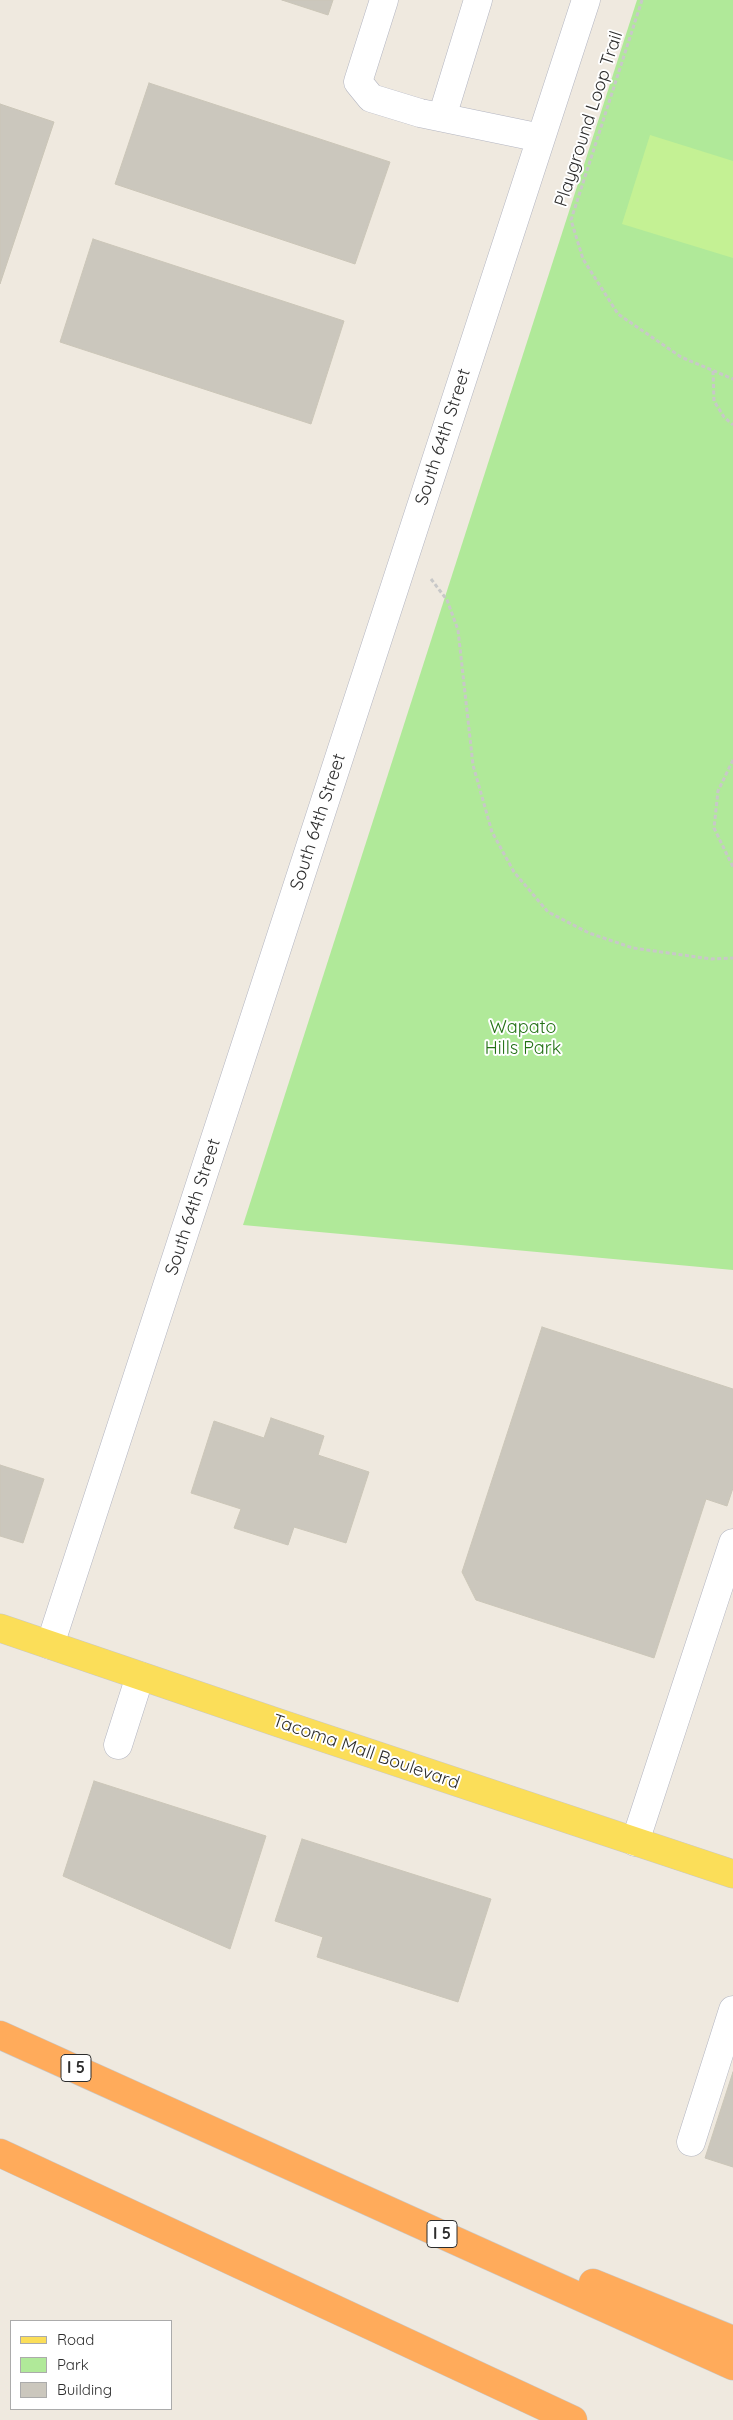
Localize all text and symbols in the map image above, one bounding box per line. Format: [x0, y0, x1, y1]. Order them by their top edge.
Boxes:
street label: Playground Loop Trail [550, 28, 628, 210]
street label: South 64th Street [411, 366, 475, 508]
street label: South 64th Street [286, 751, 350, 893]
park label: Wapato Hills Park [485, 1017, 561, 1060]
street label: South 64th Street [161, 1136, 225, 1278]
street label: Tacoma Mall Boulevard [270, 1710, 462, 1794]
road number: I 5 [61, 2054, 91, 2082]
road number: I 5 [427, 2220, 457, 2248]
legend [10, 2320, 172, 2410]
text: Road [57, 2330, 94, 2349]
text: Park [57, 2355, 89, 2374]
text: Building [57, 2380, 112, 2399]

